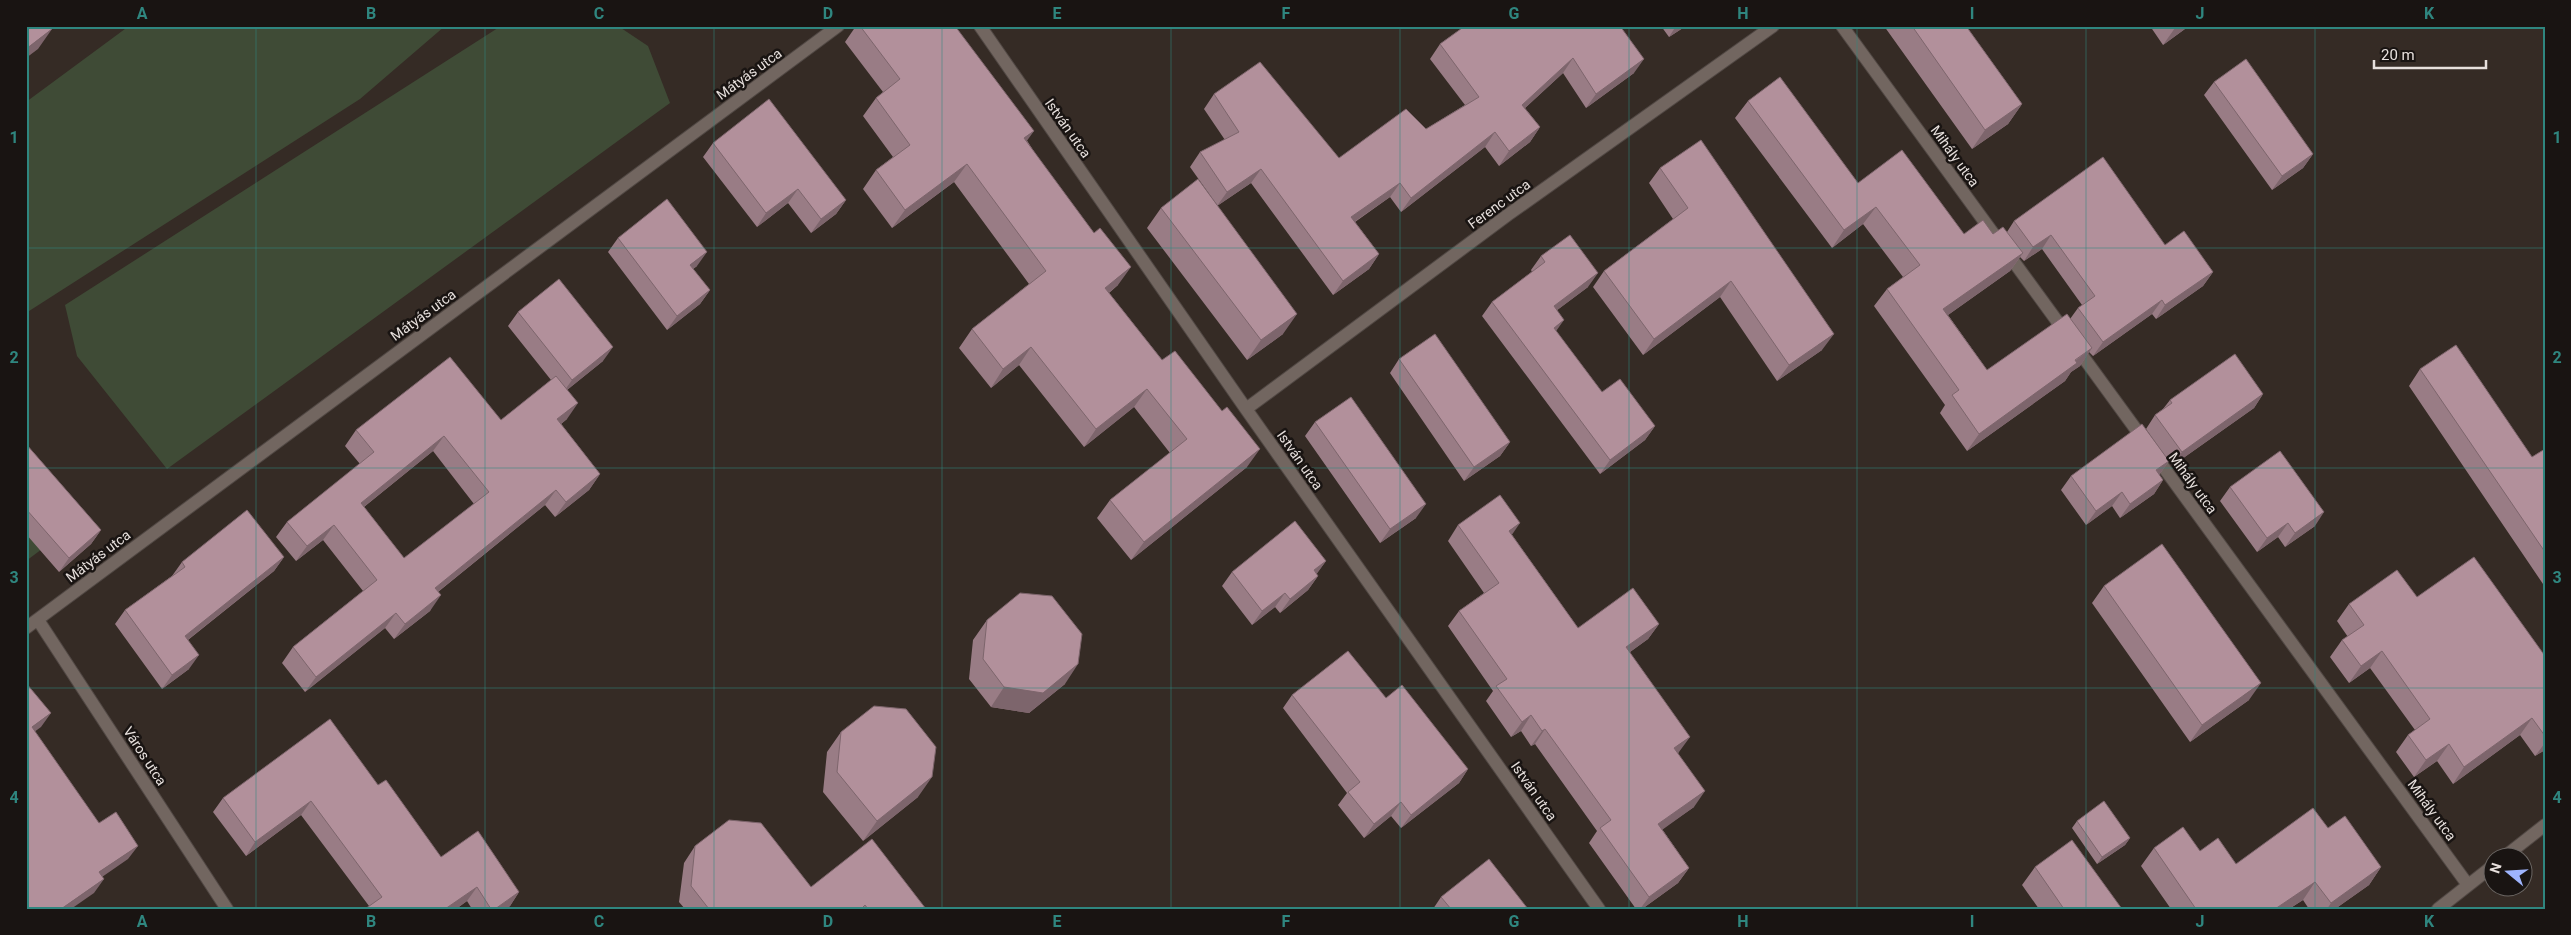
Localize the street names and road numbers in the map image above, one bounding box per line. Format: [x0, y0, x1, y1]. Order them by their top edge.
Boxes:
street label: Mátyás utca [713, 45, 785, 103]
street label: István utca [1042, 95, 1094, 161]
street label: Mihály utca [1927, 122, 1983, 190]
street label: Ferenc utca [1465, 176, 1533, 232]
street label: Mátyás utca [387, 286, 459, 344]
street label: István utca [1274, 427, 1326, 493]
street label: Mihály utca [2165, 449, 2221, 517]
street label: Mátyás utca [63, 527, 133, 585]
street label: Város utca [120, 724, 170, 788]
street label: István utca [1508, 758, 1560, 824]
street label: Mihály utca [2404, 776, 2460, 844]

